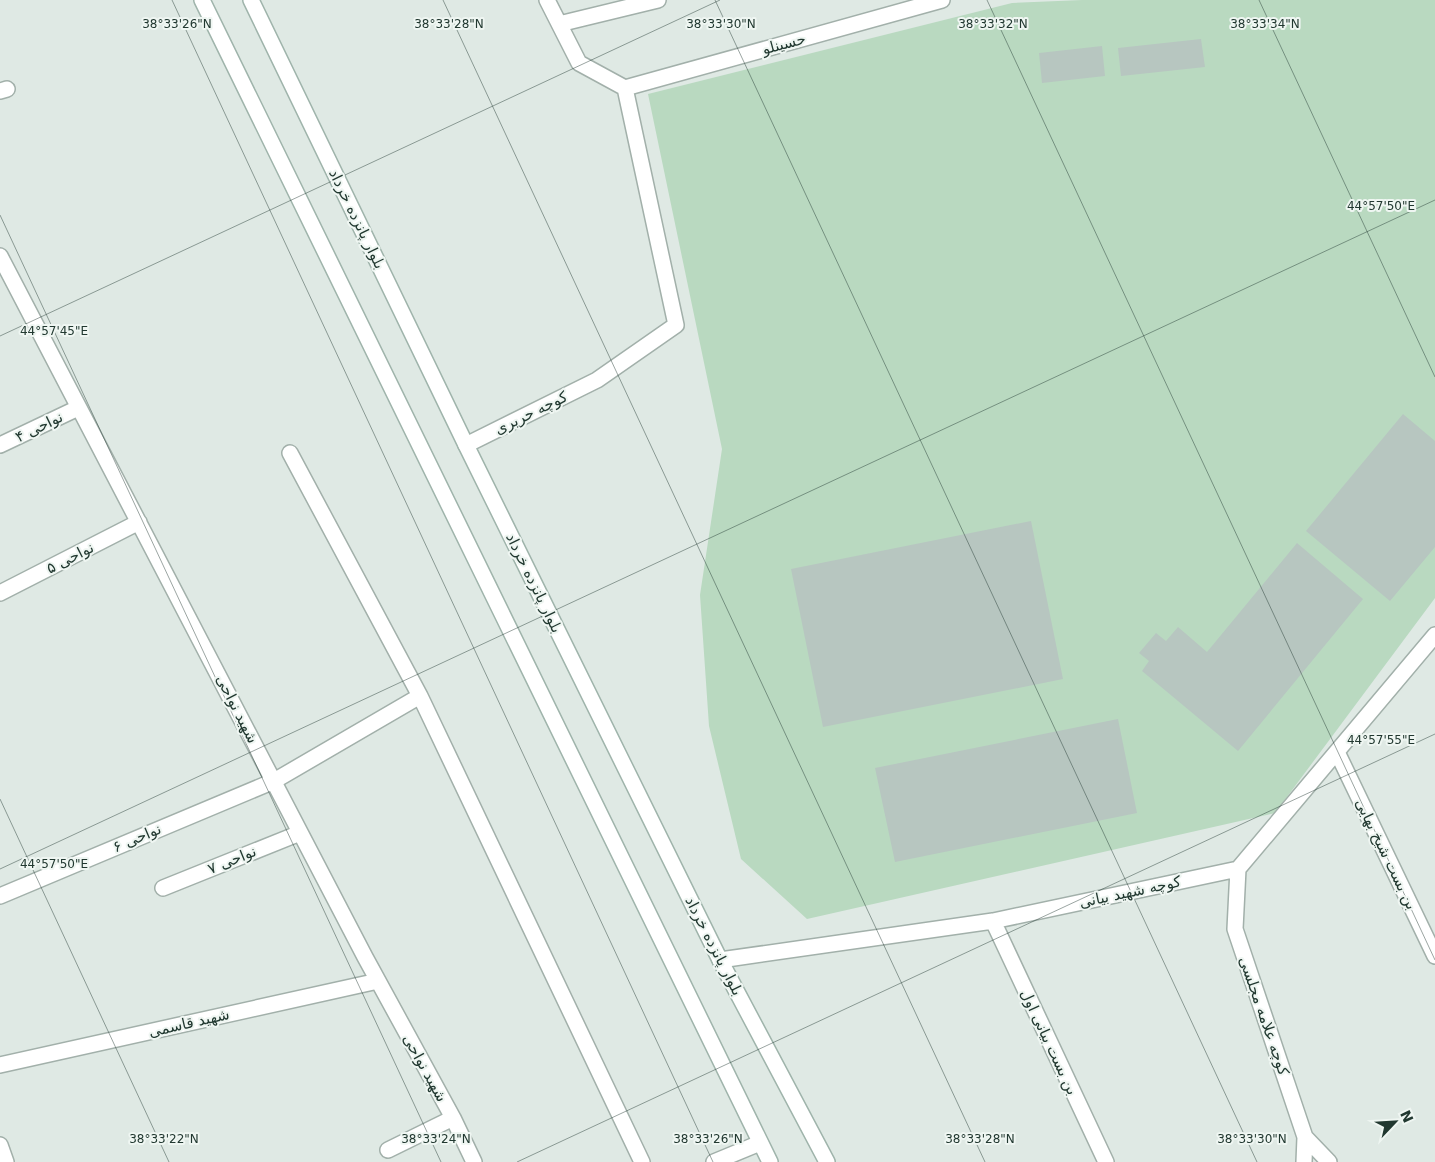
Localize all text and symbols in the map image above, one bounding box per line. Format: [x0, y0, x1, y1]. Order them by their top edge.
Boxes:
text: 38°33'26"N [142, 17, 212, 31]
text: 38°33'28"N [414, 17, 484, 31]
text: 38°33'30"N [686, 17, 756, 31]
text: 38°33'32"N [958, 17, 1028, 31]
text: 38°33'34"N [1230, 17, 1300, 31]
street label: حسینلو [759, 30, 808, 59]
street label: بلوار پانزده خرداد [324, 166, 389, 272]
text: 44°57'50"E [1347, 199, 1415, 213]
text: 44°57'45"E [20, 324, 88, 338]
street label: کوچه حریری [492, 387, 571, 438]
street label: نواحی ۴ [12, 408, 66, 446]
street label: بلوار پانزده خرداد [501, 530, 566, 636]
street label: نواحی ۵ [43, 538, 97, 578]
street label: شهید نواحی [212, 672, 262, 746]
text: 44°57'55"E [1347, 733, 1415, 747]
street label: بن بست شیخ بهایی [1351, 796, 1421, 912]
street label: نواحی ۶ [110, 820, 164, 856]
street label: نواحی ۷ [205, 842, 259, 878]
text: 44°57'50"E [20, 857, 88, 871]
street label: کوچه شهید بیانی [1077, 872, 1183, 912]
street label: بلوار پانزده خرداد [680, 894, 747, 999]
street label: کوچه علامه مجلسی [1235, 954, 1293, 1078]
street label: بن بست بیانی اول [1017, 986, 1081, 1098]
street label: شهید قاسمی [147, 1005, 231, 1041]
street label: شهید نواحی [399, 1031, 451, 1105]
north arrow [1370, 1097, 1420, 1147]
text: N [1397, 1108, 1417, 1125]
text: 38°33'22"N [129, 1132, 199, 1146]
text: 38°33'24"N [401, 1132, 471, 1146]
text: 38°33'26"N [673, 1132, 743, 1146]
text: 38°33'28"N [945, 1132, 1015, 1146]
text: 38°33'30"N [1217, 1132, 1287, 1146]

